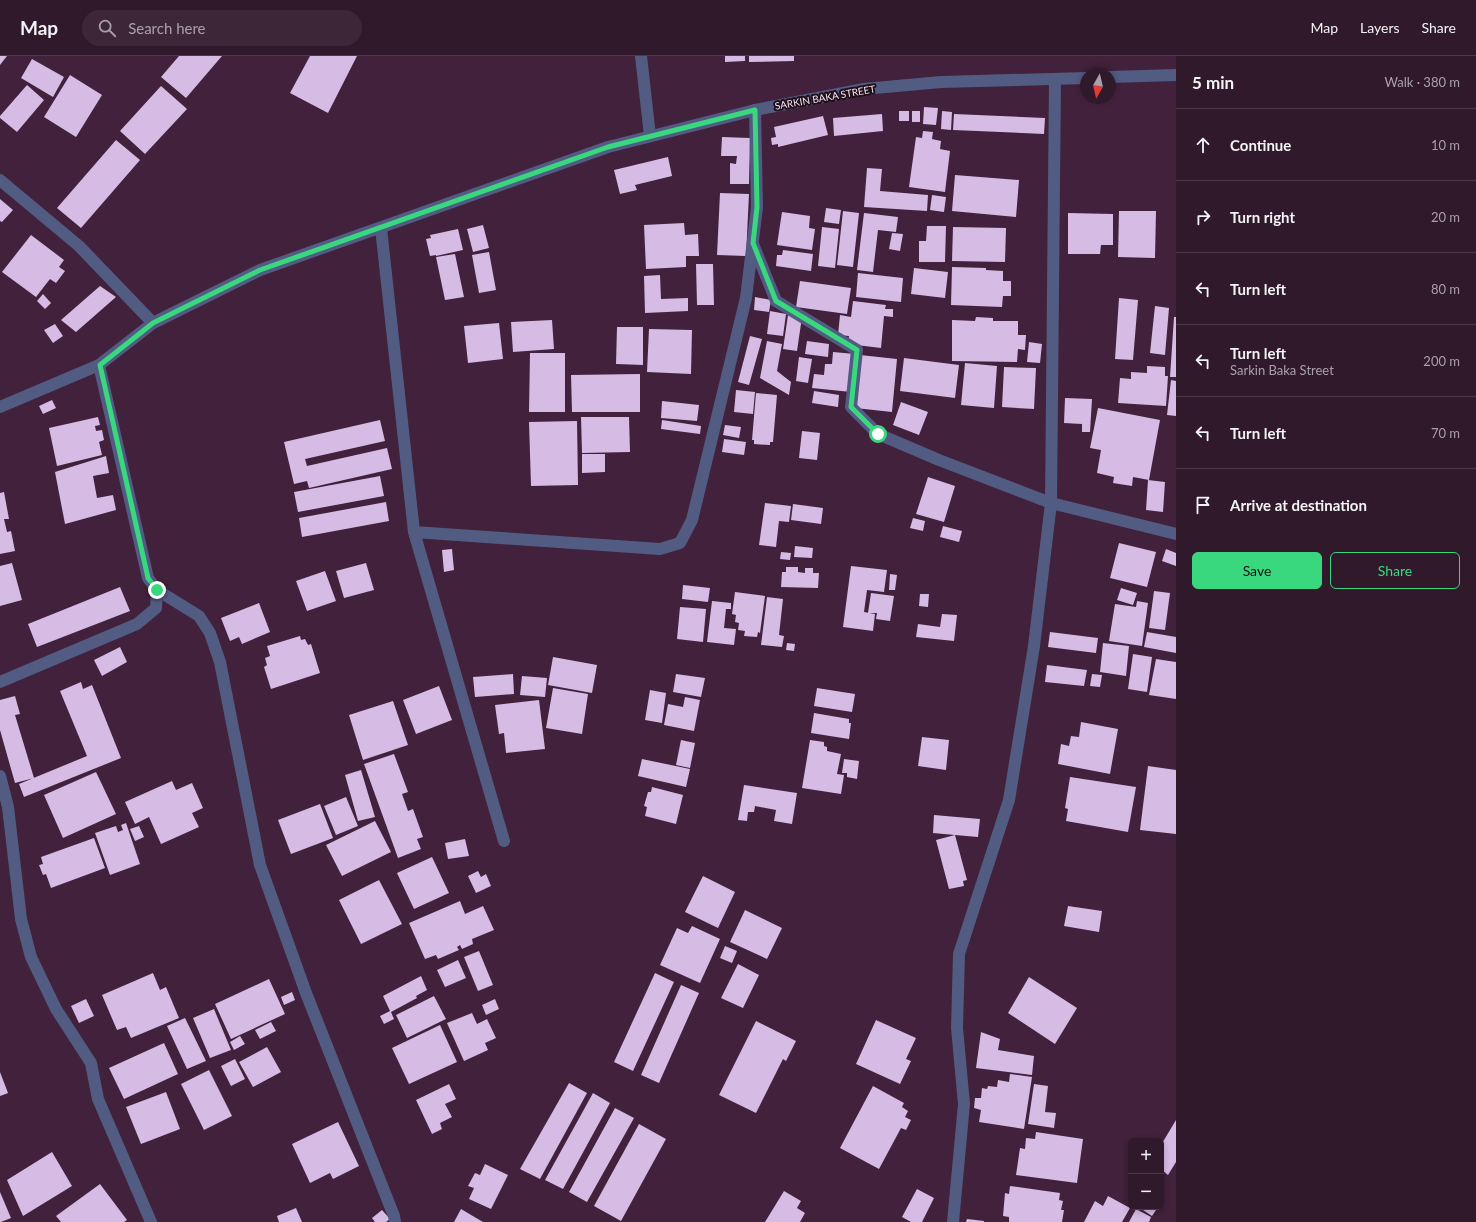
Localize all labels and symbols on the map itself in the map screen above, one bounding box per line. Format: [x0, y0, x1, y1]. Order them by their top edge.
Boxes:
north arrow [1080, 68, 1116, 104]
street label: SARKIN BAKA STREET [774, 82, 876, 112]
route start [869, 425, 887, 443]
route end [148, 581, 166, 599]

